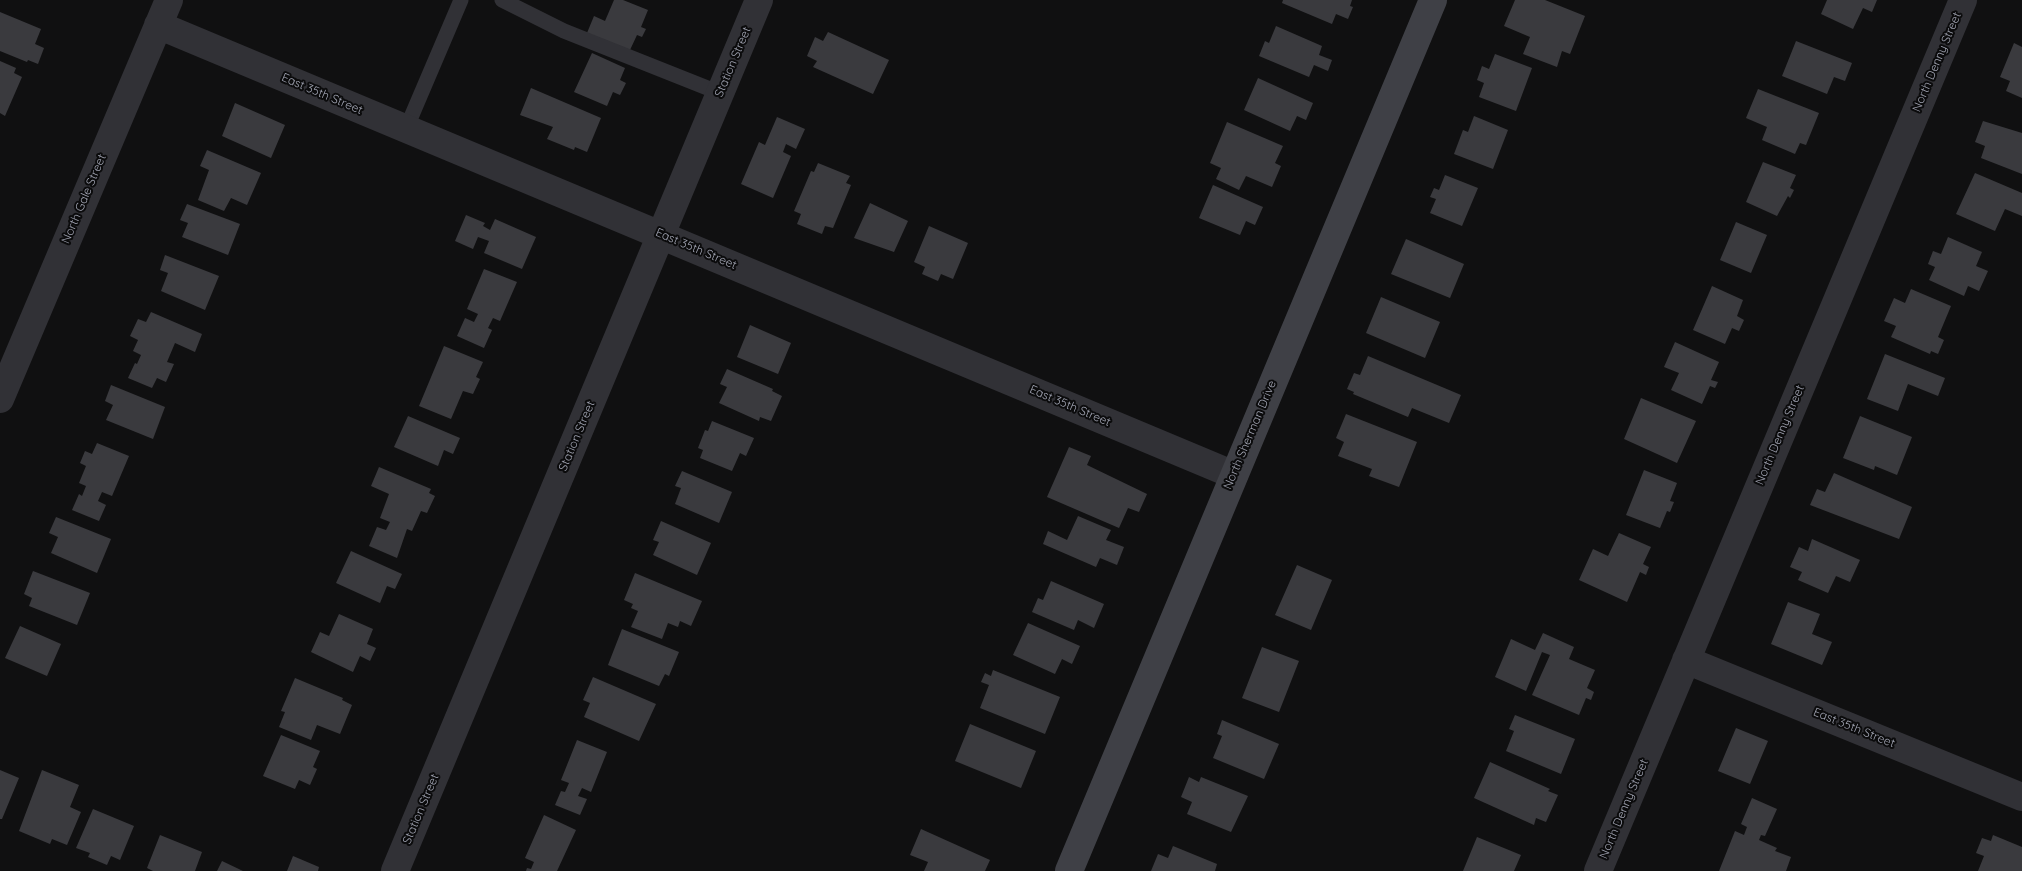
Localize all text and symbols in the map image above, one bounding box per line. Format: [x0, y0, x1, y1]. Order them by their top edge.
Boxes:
street label: North Denny Street [1909, 10, 1965, 114]
street label: Station Street [712, 25, 754, 99]
street label: East 35th Street [279, 70, 365, 118]
street label: North Gale Street [59, 152, 109, 246]
street label: East 35th Street [653, 225, 739, 273]
street label: North Sherman Drive [1221, 378, 1279, 492]
street label: East 35th Street [1027, 382, 1113, 430]
street label: North Denny Street [1752, 383, 1808, 487]
street label: Station Street [556, 399, 598, 473]
street label: East 35th Street [1811, 705, 1897, 751]
street label: North Denny Street [1596, 757, 1652, 861]
street label: Station Street [400, 772, 442, 846]

